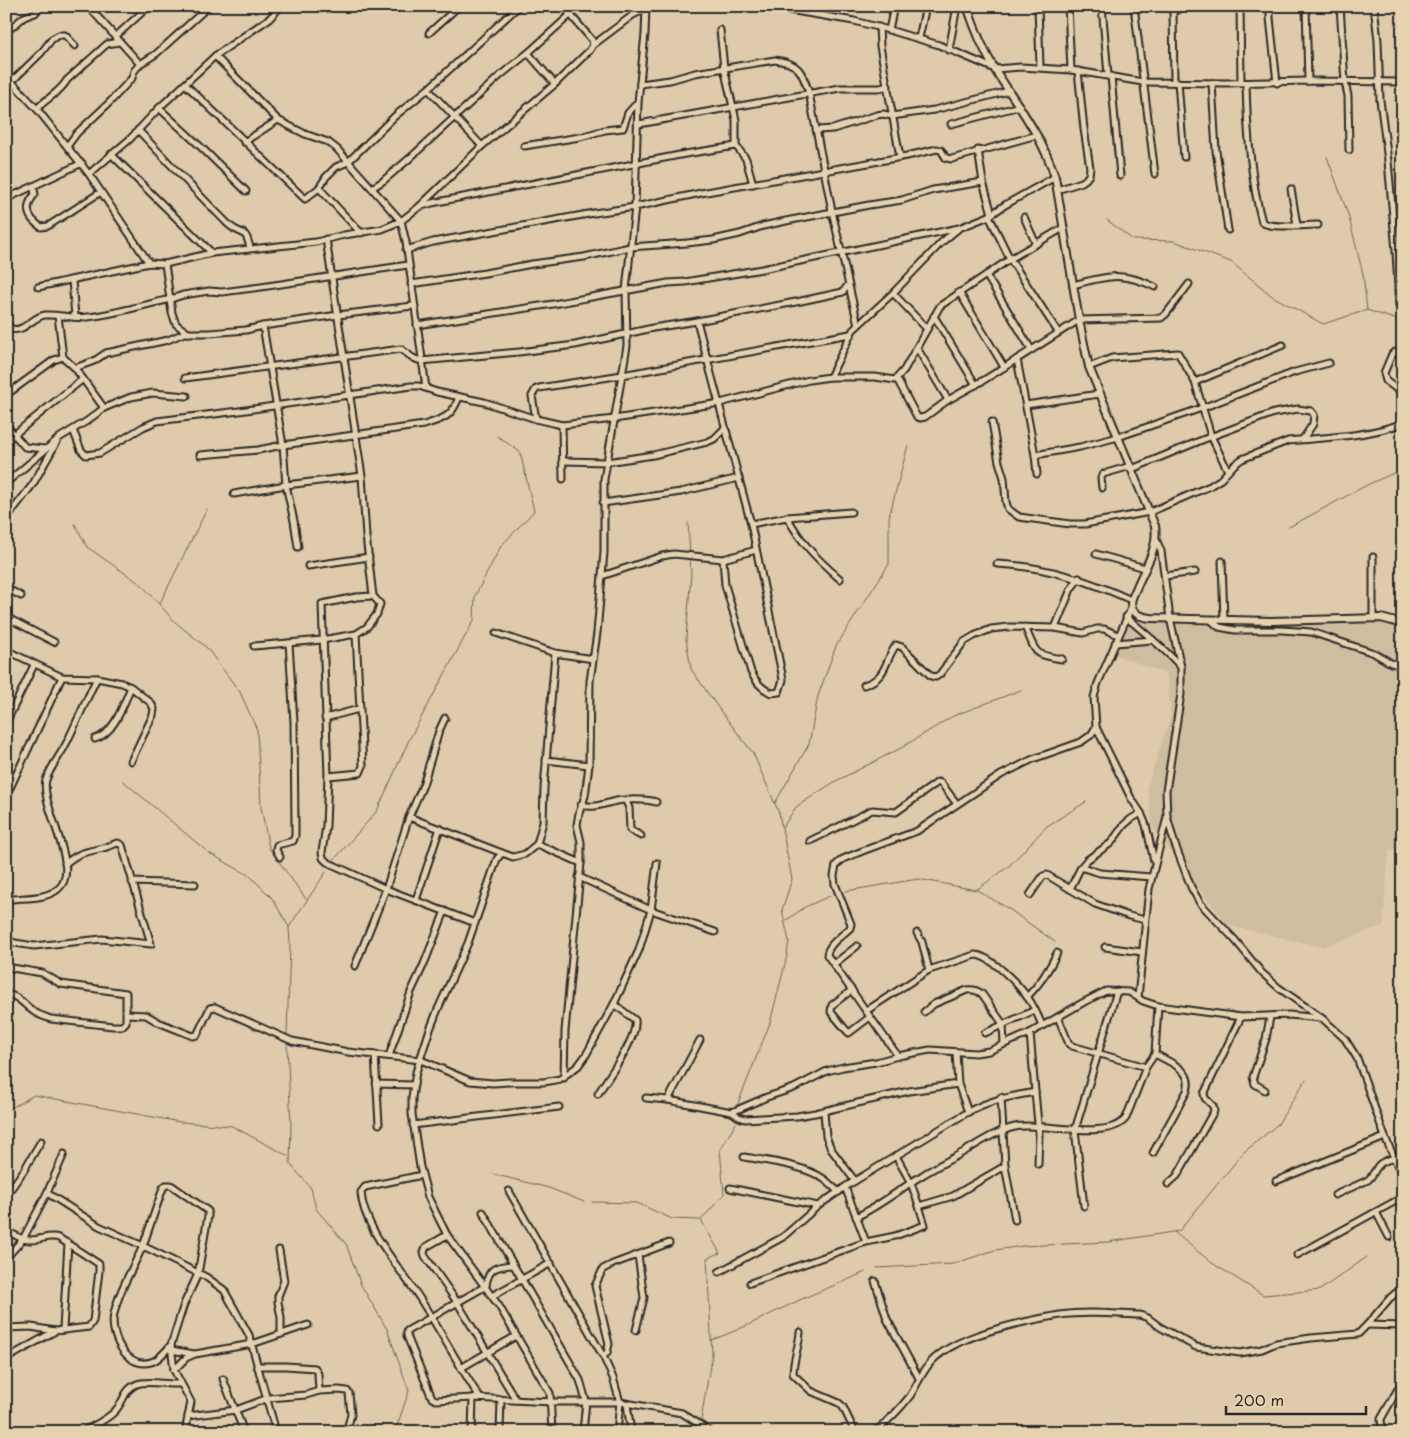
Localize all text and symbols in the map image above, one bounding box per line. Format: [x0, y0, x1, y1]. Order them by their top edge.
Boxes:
scale bar [1226, 1383, 1366, 1415]
text: 200 m [1234, 1388, 1284, 1411]

